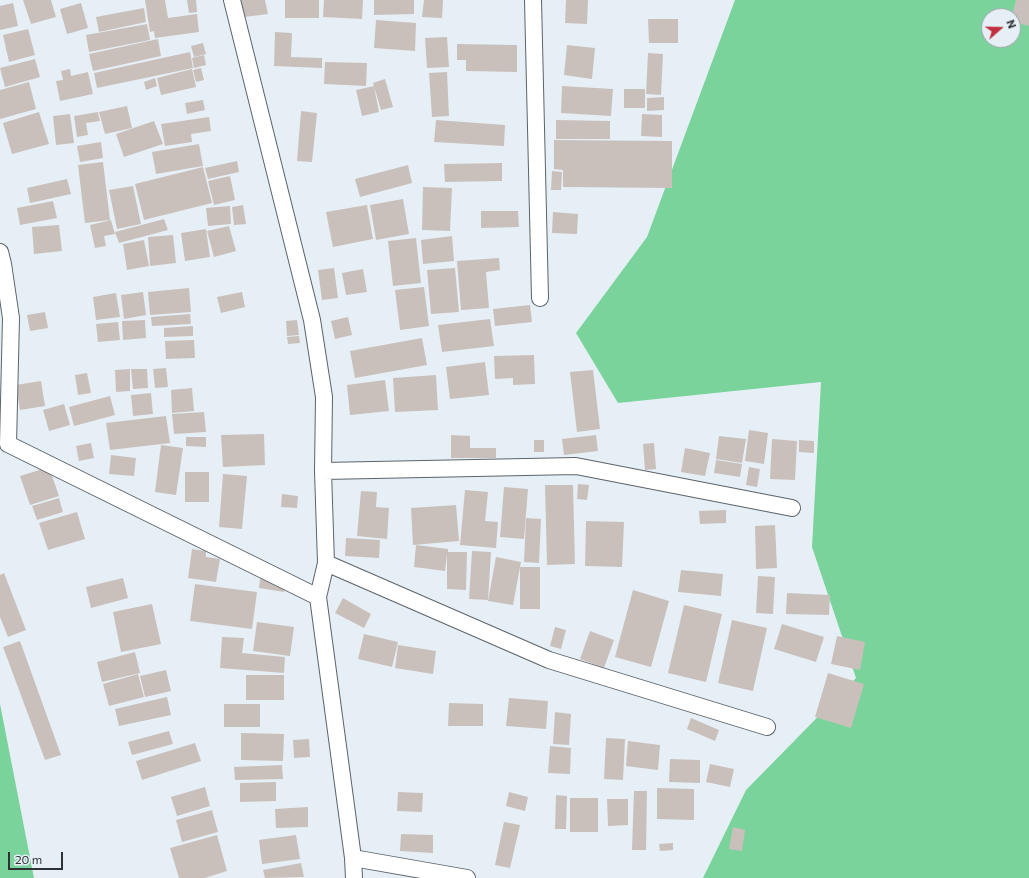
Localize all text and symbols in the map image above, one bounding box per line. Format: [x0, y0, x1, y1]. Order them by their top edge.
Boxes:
north arrow [981, 8, 1021, 48]
text: N [1004, 18, 1019, 30]
scale bar [10, 844, 65, 870]
text: 20 m [15, 852, 42, 866]

